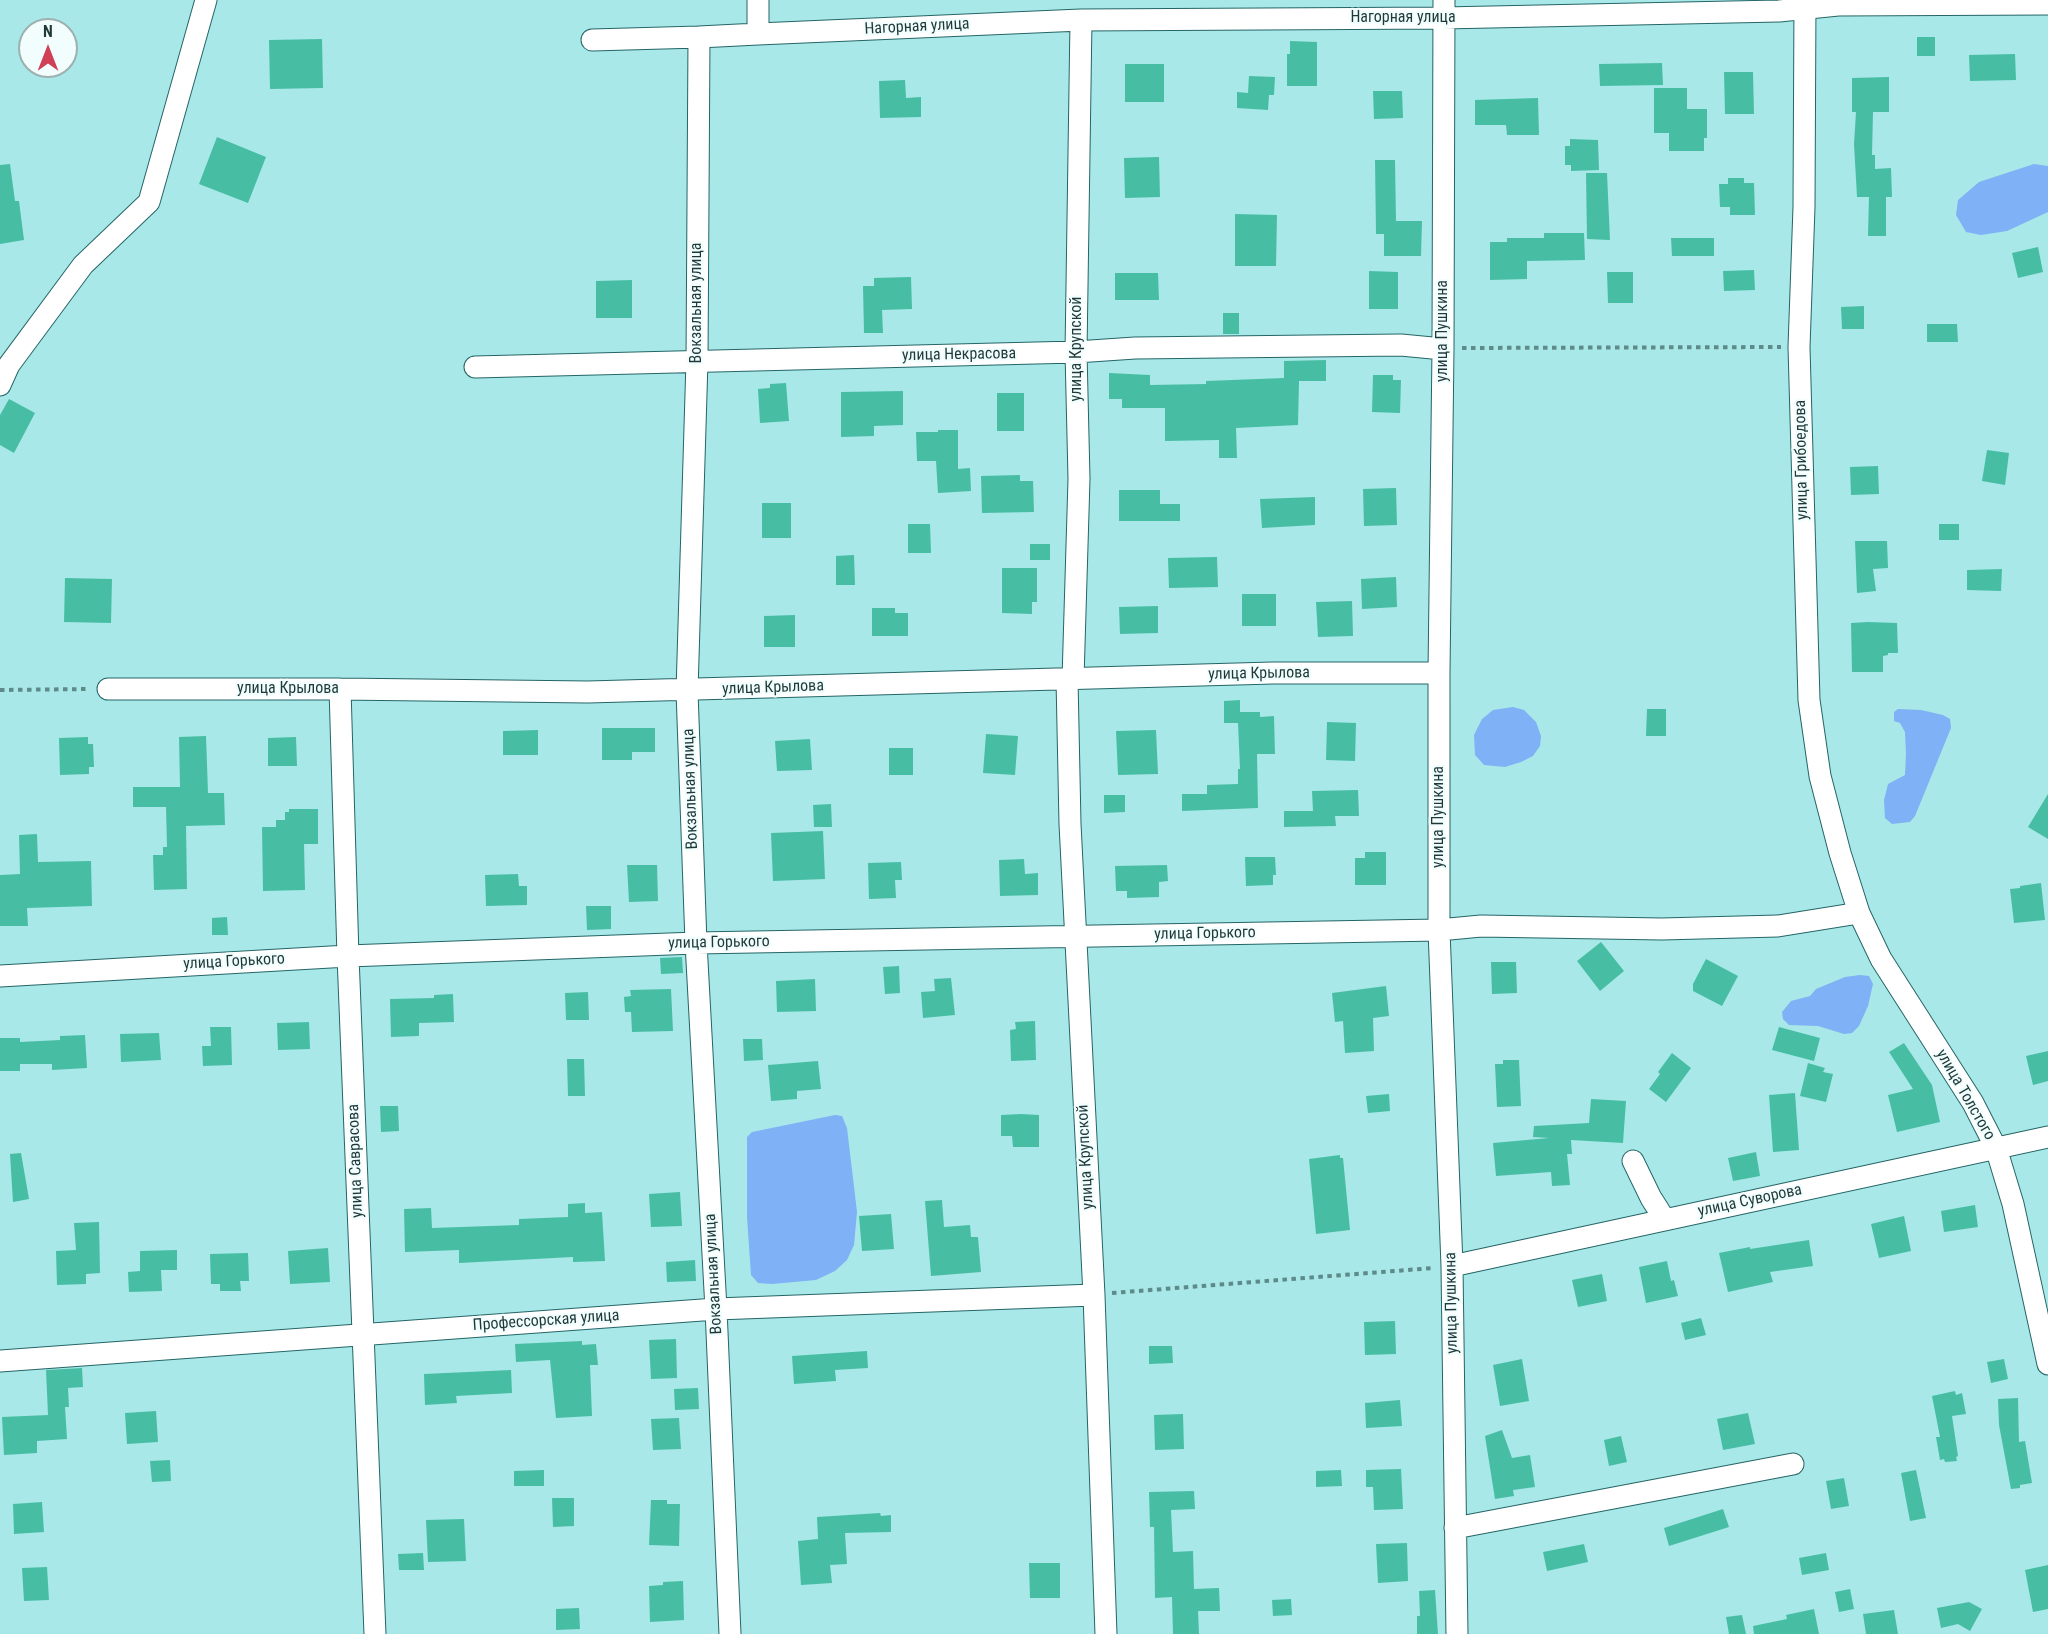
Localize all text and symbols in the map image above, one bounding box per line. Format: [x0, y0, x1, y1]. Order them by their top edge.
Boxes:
street label: Нагорная улица [1350, 8, 1456, 28]
street label: Нагорная улица [864, 15, 970, 39]
north arrow [18, 18, 78, 78]
text: N [43, 22, 53, 41]
street label: Вокзальная улица [687, 243, 707, 363]
street label: улица Пушкина [1433, 280, 1453, 382]
street label: улица Крупской [1067, 297, 1087, 401]
street label: улица Некрасова [902, 344, 1016, 366]
street label: улица Грибоедова [1791, 400, 1813, 520]
street label: улица Крылова [1208, 664, 1310, 684]
street label: улица Крылова [722, 677, 824, 699]
street label: улица Крылова [237, 679, 339, 699]
street label: Вокзальная улица [679, 728, 703, 850]
street label: улица Пушкина [1429, 766, 1449, 868]
street label: улица Горького [1154, 924, 1256, 944]
street label: улица Горького [668, 933, 770, 953]
street label: улица Горького [183, 950, 285, 974]
street label: улица Толстого [1931, 1046, 1999, 1144]
street label: улица Саврасова [344, 1104, 368, 1218]
street label: улица Крупской [1074, 1104, 1098, 1210]
street label: улица Суворова [1696, 1181, 1804, 1221]
street label: Вокзальная улица [701, 1213, 727, 1335]
street label: улица Пушкина [1442, 1252, 1462, 1354]
street label: Профессорская улица [472, 1306, 620, 1336]

